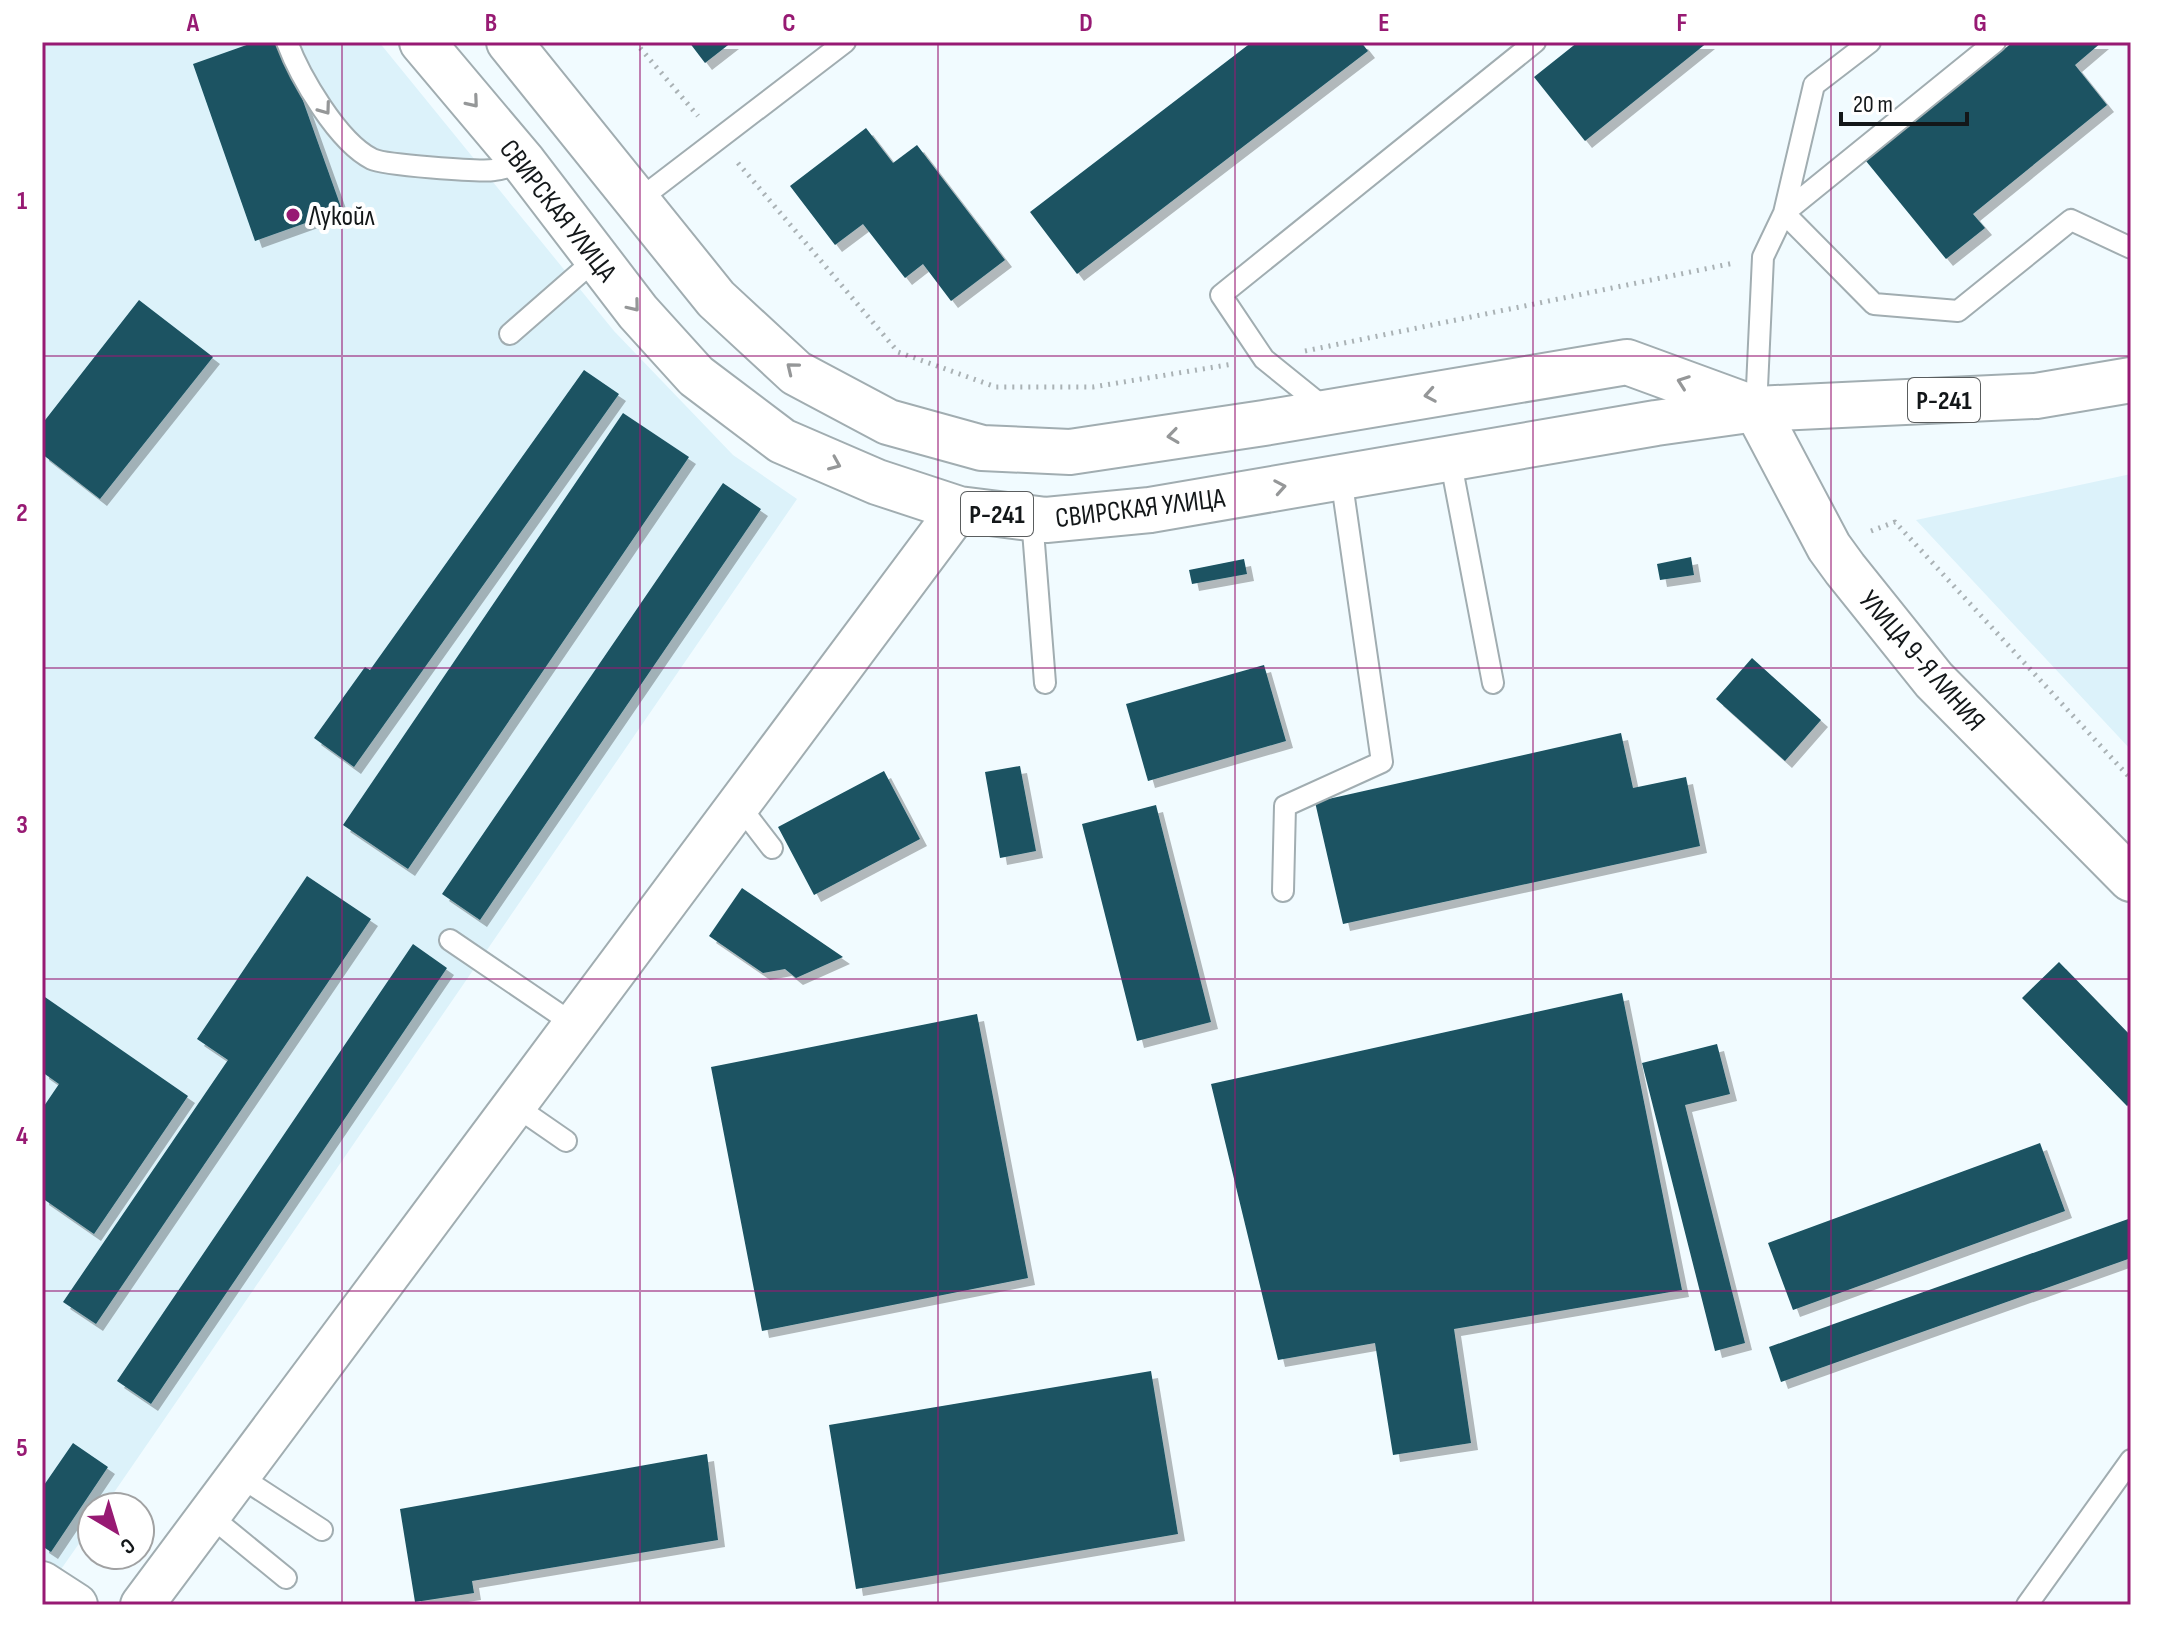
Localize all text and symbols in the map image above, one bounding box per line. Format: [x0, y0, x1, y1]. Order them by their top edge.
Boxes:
text: A [186, 8, 200, 39]
text: B [485, 8, 497, 39]
text: C [782, 8, 796, 39]
text: D [1079, 8, 1093, 39]
text: E [1378, 8, 1390, 39]
text: F [1677, 8, 1688, 39]
text: G [1973, 8, 1987, 39]
scale bar [1841, 76, 1967, 126]
text: 20 m [1853, 90, 1893, 119]
one-way arrow [463, 92, 478, 107]
one-way arrow [315, 101, 330, 115]
street label: СВИРСКАЯ УЛИЦА [492, 133, 624, 289]
text: 1 [17, 186, 27, 217]
place label: Лукойл [308, 200, 375, 233]
marker: Лукойл [284, 206, 302, 224]
one-way arrow [624, 297, 639, 311]
one-way arrow [786, 363, 801, 377]
one-way arrow [1677, 375, 1691, 392]
road number: Р-241 [1908, 378, 1980, 422]
one-way arrow [1423, 385, 1436, 402]
one-way arrow [1166, 427, 1180, 444]
one-way arrow [827, 455, 841, 471]
one-way arrow [1273, 479, 1287, 496]
street label: СВИРСКАЯ УЛИЦА [1053, 482, 1228, 535]
road number: Р-241 [961, 492, 1033, 536]
text: 2 [16, 498, 28, 529]
street label: УЛИЦА 9-Я ЛИНИЯ [1852, 584, 1992, 738]
text: 3 [16, 810, 28, 841]
text: 4 [16, 1121, 28, 1152]
text: 5 [16, 1433, 28, 1464]
north arrow [76, 1491, 156, 1571]
text: С [115, 1531, 140, 1560]

